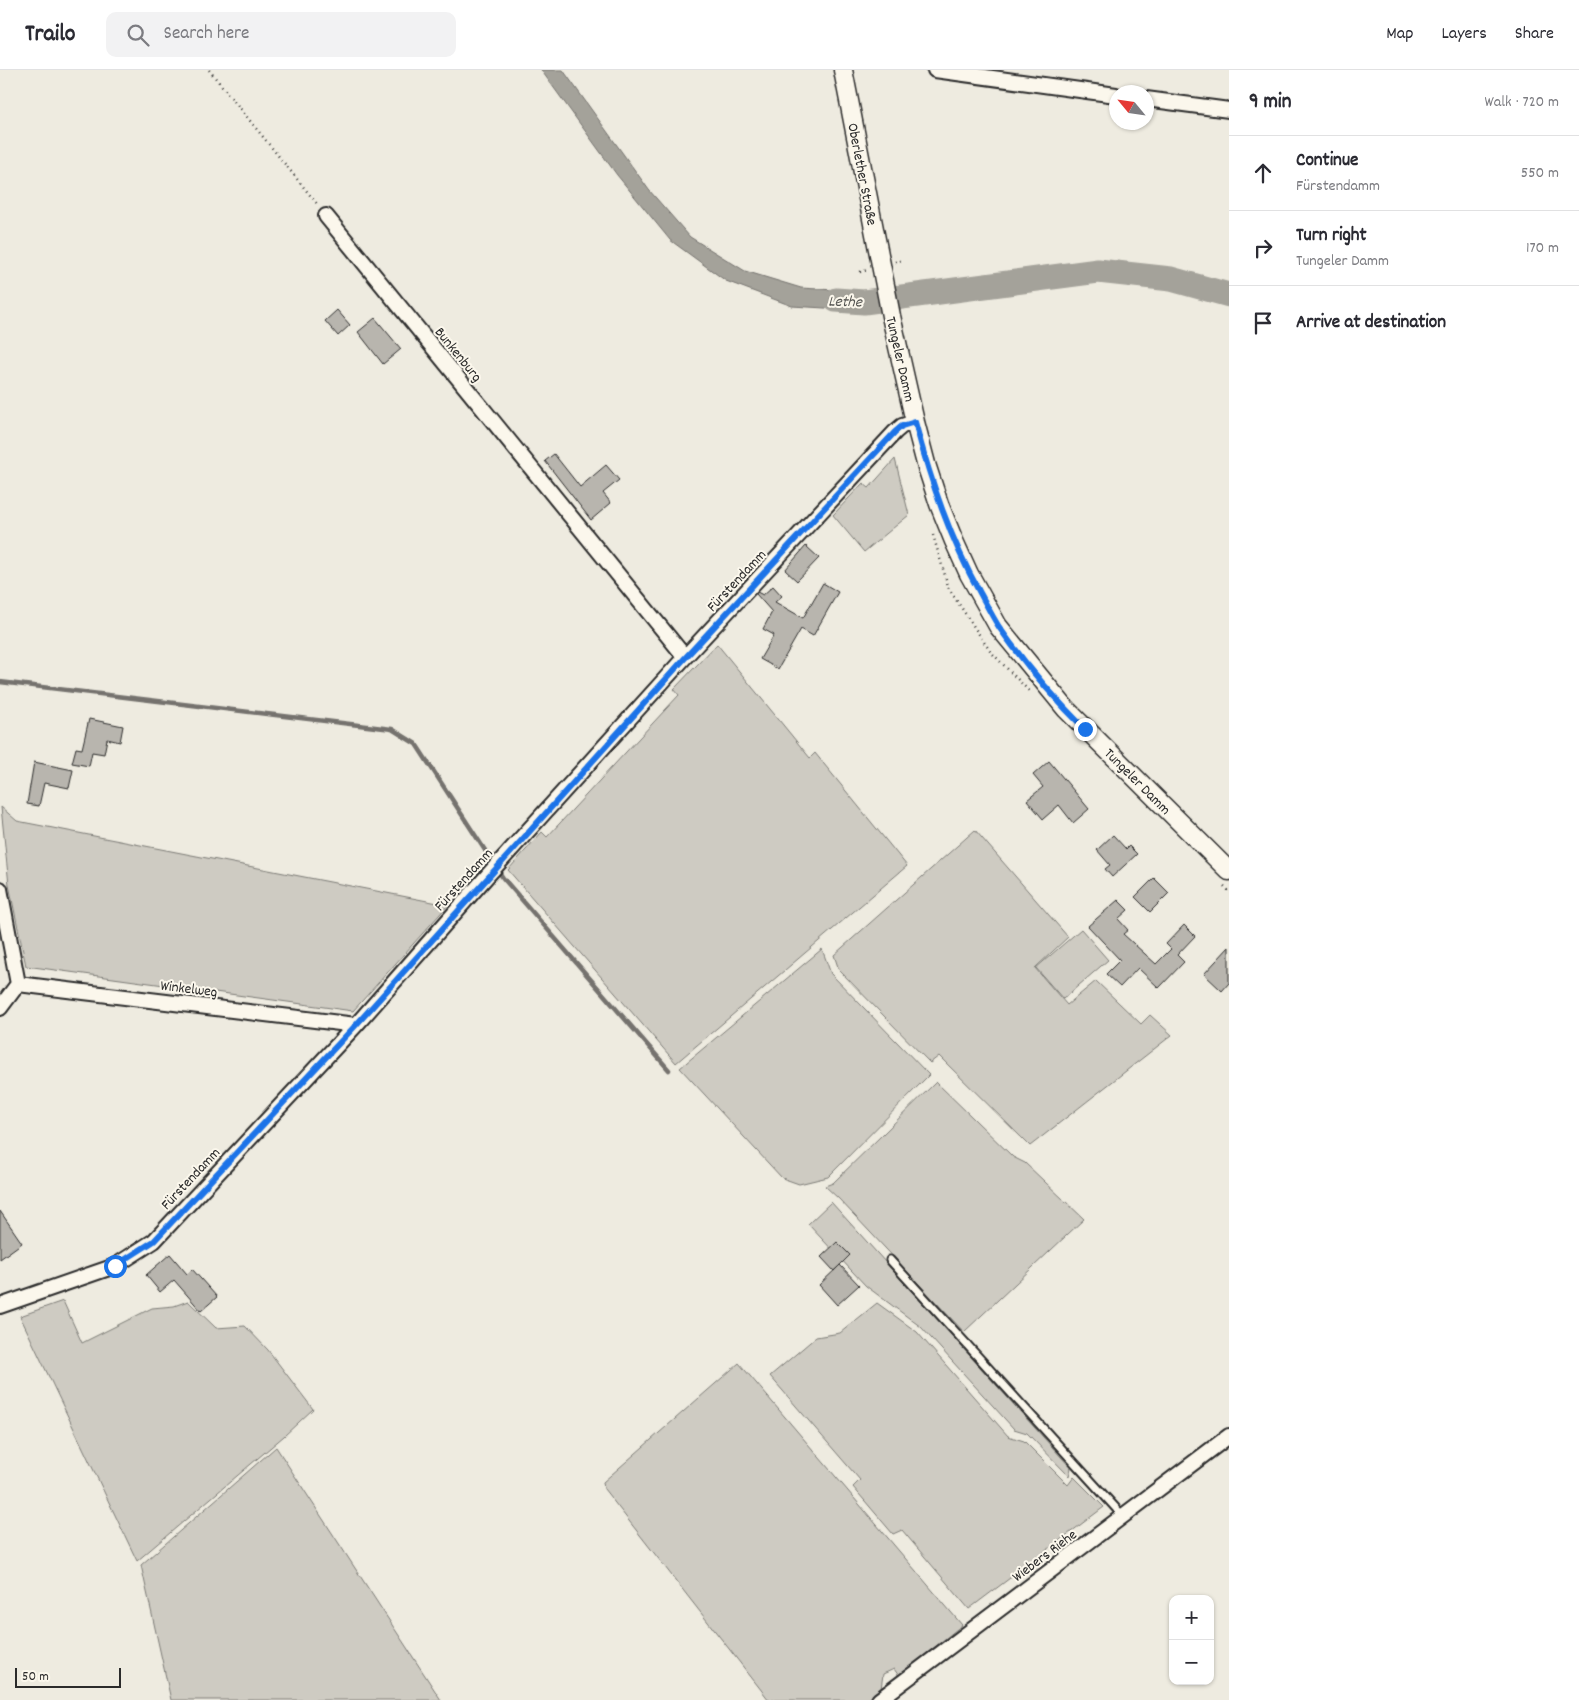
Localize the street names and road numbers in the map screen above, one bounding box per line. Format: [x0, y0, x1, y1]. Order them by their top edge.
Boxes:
street label: Oberlether Straße [840, 121, 882, 228]
street label: Tungeler Damm [879, 315, 920, 404]
street label: Bunkenburg [428, 323, 487, 388]
street label: Fürstendamm [703, 545, 772, 618]
street label: Tungeler Damm [1098, 744, 1175, 821]
street label: Fürstendamm [430, 844, 499, 917]
street label: Winkelweg [159, 976, 219, 1004]
street label: Fürstendamm [157, 1143, 226, 1216]
street label: Wiebers Riehe [1008, 1525, 1083, 1588]

